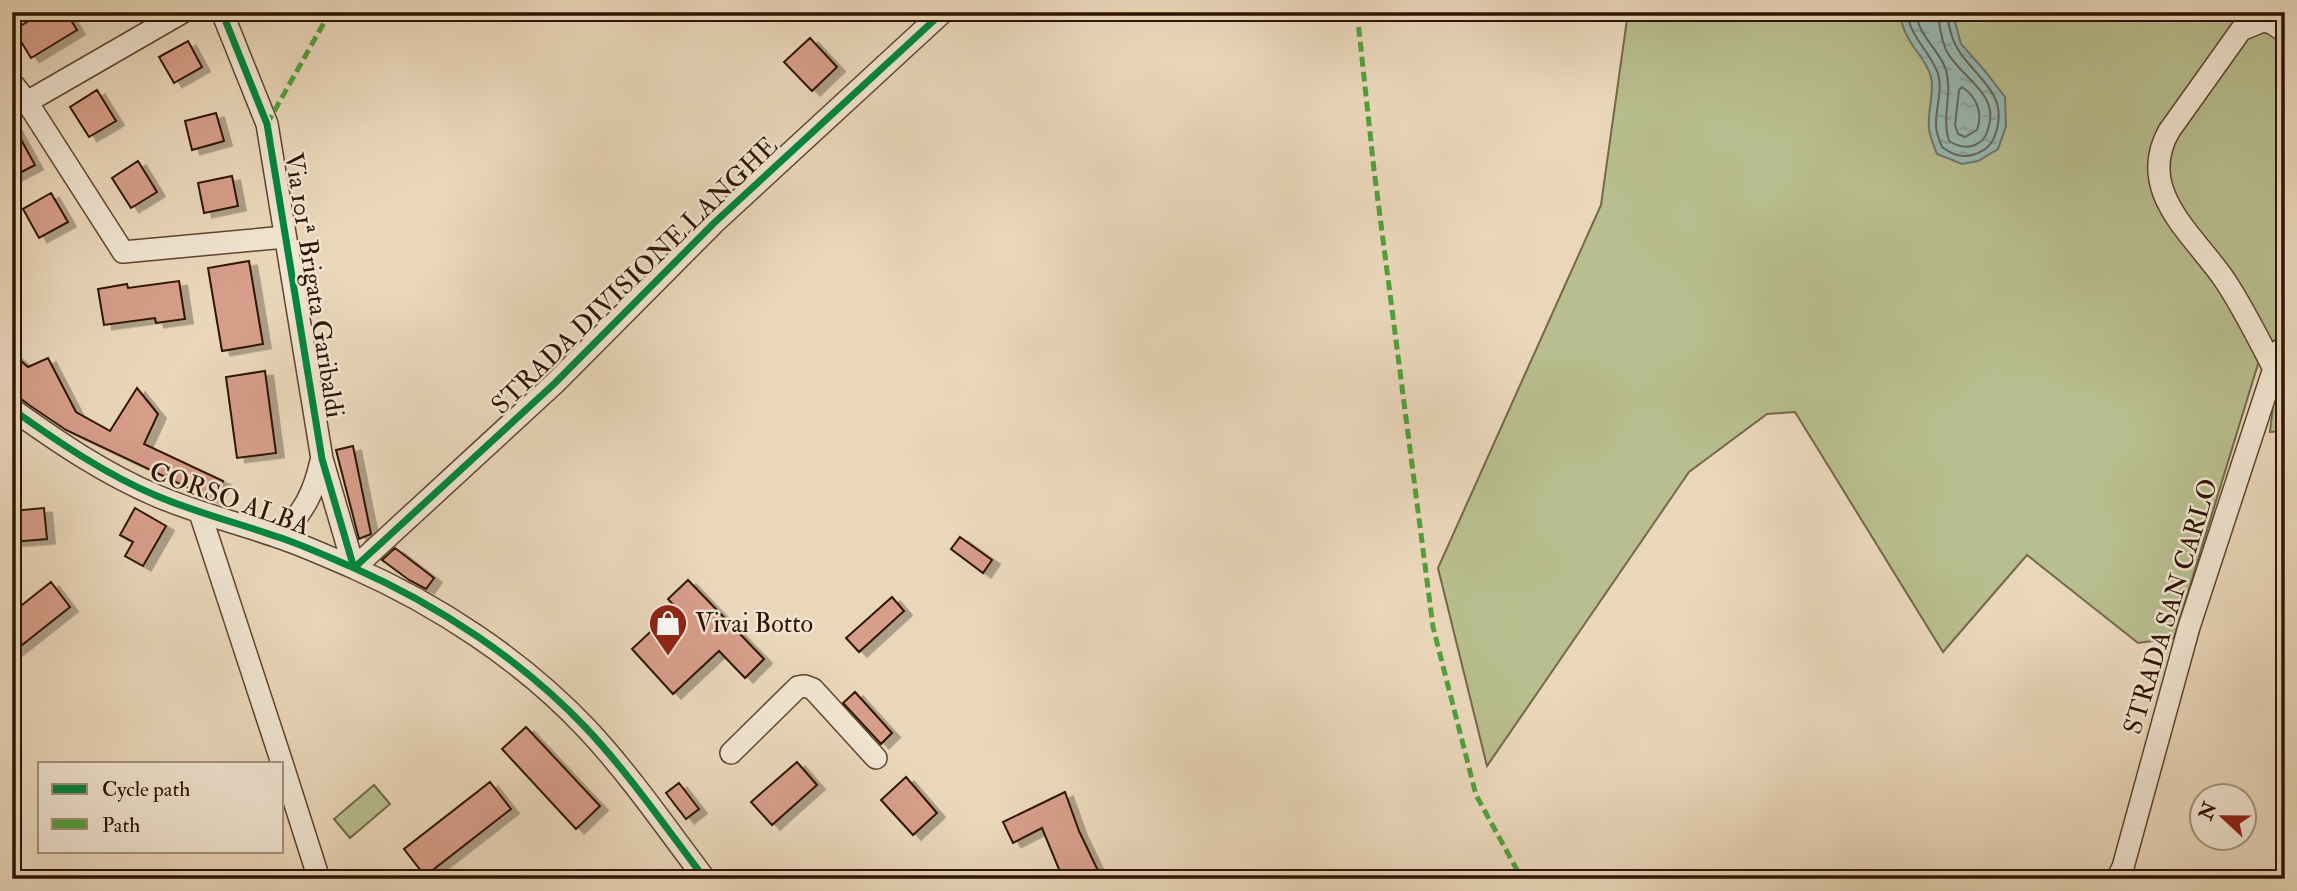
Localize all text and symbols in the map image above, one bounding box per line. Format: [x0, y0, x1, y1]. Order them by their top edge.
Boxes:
street label: STRADA DIVISIONE LANGHE [485, 130, 785, 421]
street label: Via 101ª Brigata Garibaldi [277, 150, 351, 420]
street label: CORSO ALBA [145, 455, 315, 543]
street label: STRADA SAN CARLO [2117, 475, 2225, 738]
shop icon: Vivai Botto [647, 602, 689, 657]
place label: Vivai Botto [695, 608, 813, 640]
legend [38, 762, 284, 852]
text: Cycle path [102, 776, 190, 803]
north arrow [2188, 782, 2258, 852]
text: N [2193, 798, 2223, 824]
text: Path [102, 812, 140, 839]

